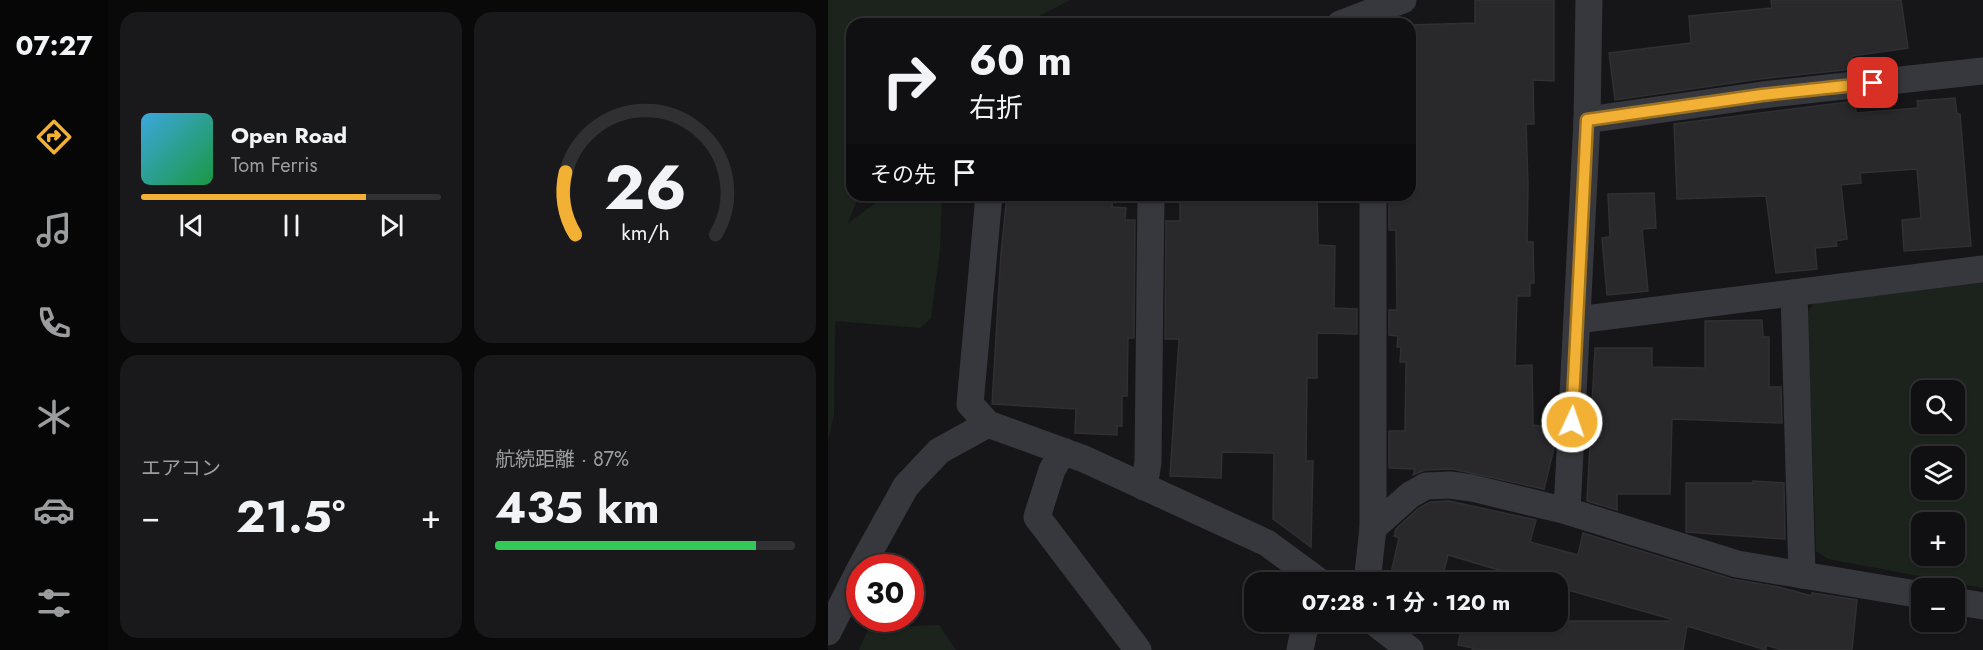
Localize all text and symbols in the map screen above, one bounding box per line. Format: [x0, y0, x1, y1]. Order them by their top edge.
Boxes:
text: 07:27 [16, 26, 92, 65]
text: 60 m [969, 30, 1072, 91]
icon: right [870, 42, 948, 120]
pin [1847, 57, 1898, 108]
icon: arrive [1856, 66, 1889, 99]
text: 右折 [969, 88, 1023, 127]
icon: directions [33, 116, 75, 158]
text: Open Road [231, 119, 347, 151]
text: 26 [604, 142, 686, 232]
text: Tom Ferris [231, 151, 318, 180]
icon: arrive [948, 156, 981, 189]
text: その先 [870, 158, 936, 190]
icon: music [33, 209, 75, 251]
icon: previous [175, 209, 208, 242]
icon: pause [275, 209, 308, 242]
icon: next [375, 209, 408, 242]
text: km/h [621, 217, 669, 248]
icon: phone [33, 302, 75, 344]
map controls [1911, 380, 1965, 632]
button: search [1911, 380, 1965, 434]
position arrow [1540, 390, 1604, 454]
icon: climate [33, 396, 75, 438]
text: 航続距離 · 87% [495, 445, 629, 474]
button: layers [1911, 446, 1965, 500]
text: エアコン [141, 454, 221, 483]
text: 435 km [495, 475, 660, 540]
text: 21.5° [236, 484, 345, 549]
icon: car [33, 489, 75, 531]
text: − [141, 493, 160, 540]
text: + [421, 493, 441, 540]
button: + [1911, 512, 1965, 566]
speed limit sign: 30 [846, 554, 924, 632]
button: − [1911, 578, 1965, 632]
icon: filters [33, 582, 75, 624]
text: 07:28 · 1 分 · 120 m [1302, 586, 1510, 618]

